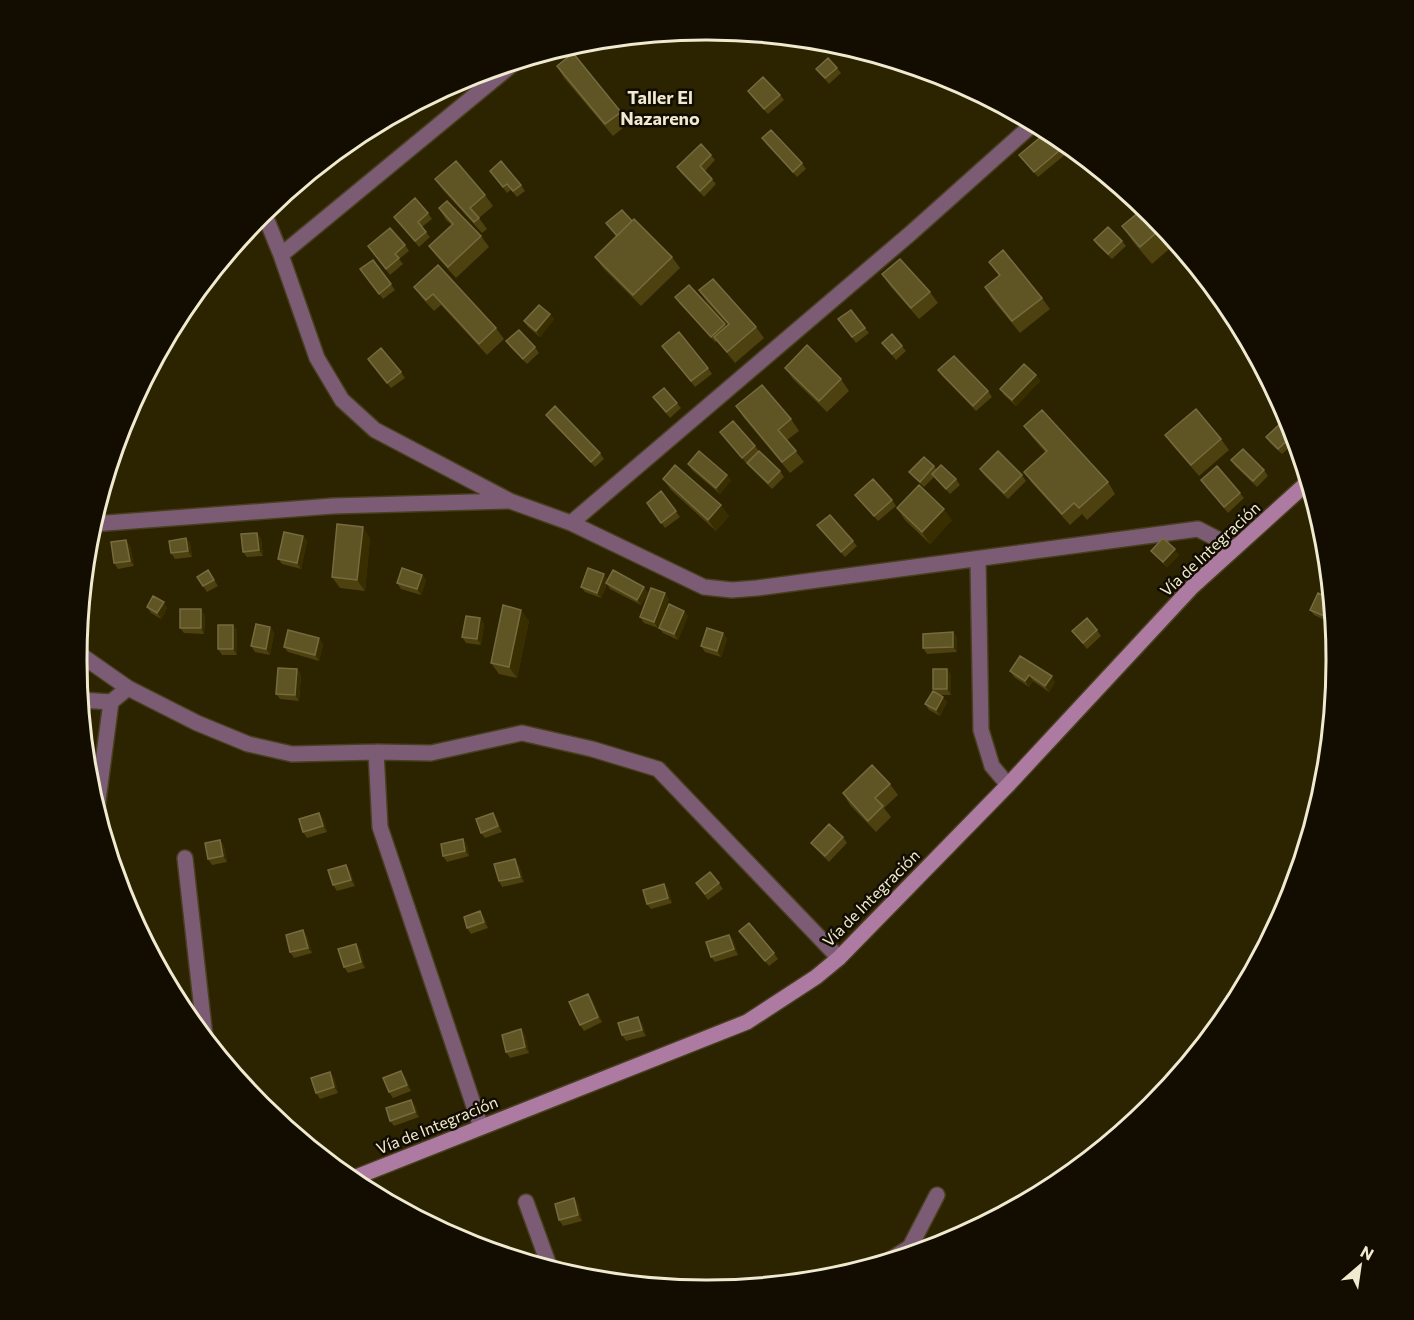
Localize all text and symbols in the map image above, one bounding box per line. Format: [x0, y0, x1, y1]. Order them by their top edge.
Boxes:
district label: Taller El Nazareno [620, 86, 700, 129]
street label: Vía de Integración [1156, 497, 1264, 600]
street label: Vía de Integración [818, 845, 923, 950]
street label: Vía de Integración [373, 1091, 500, 1158]
north arrow [1330, 1236, 1390, 1296]
text: N [1358, 1241, 1377, 1264]

